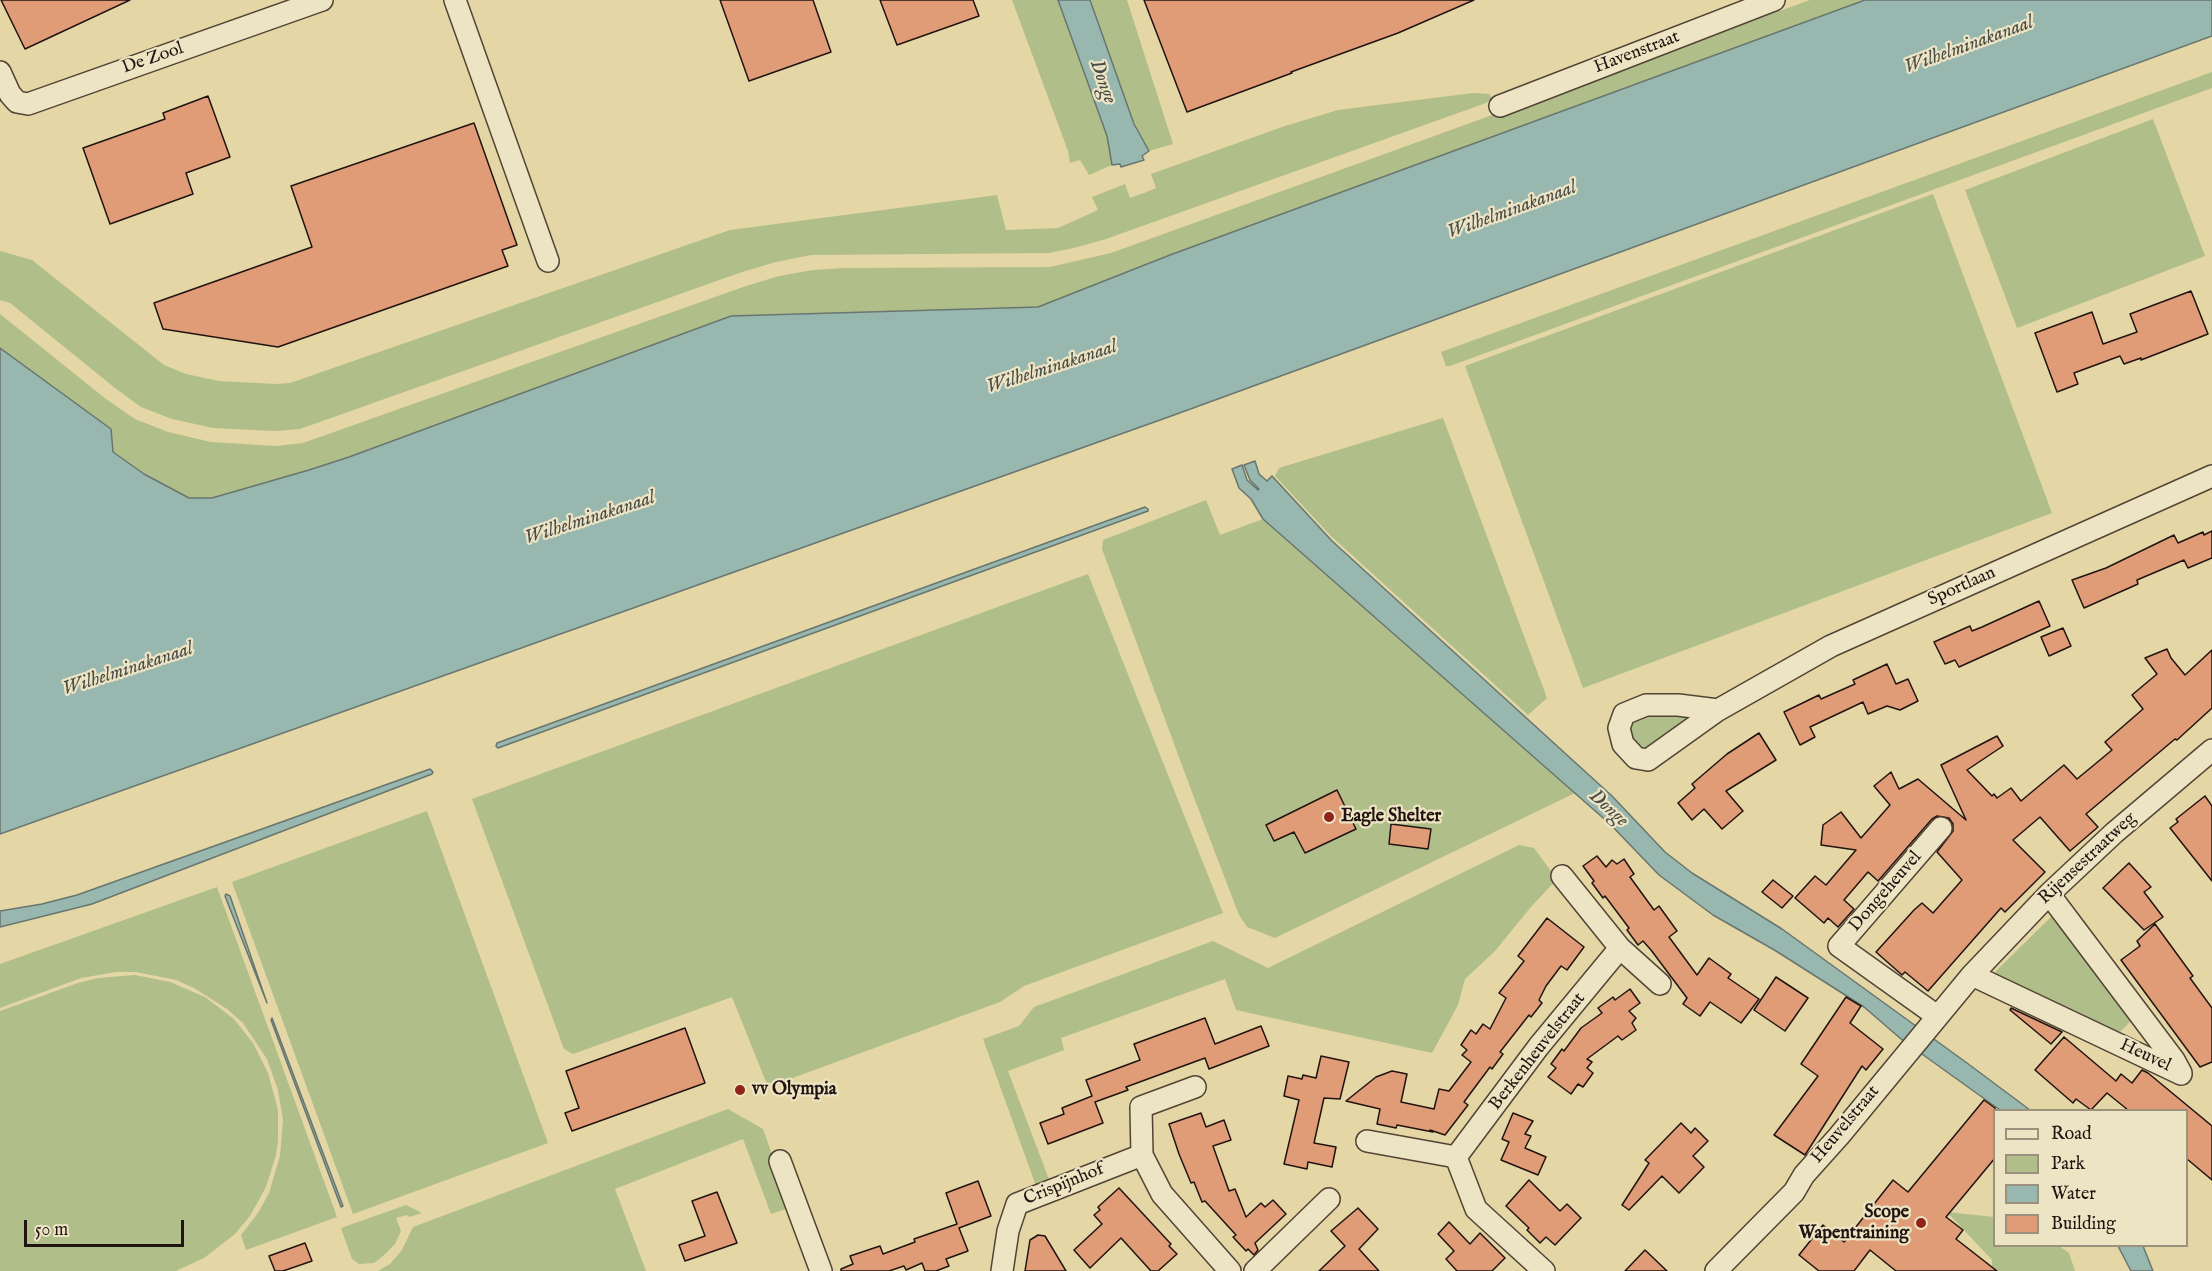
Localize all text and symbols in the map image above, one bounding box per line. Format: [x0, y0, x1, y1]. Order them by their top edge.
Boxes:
water label: Wilhelminakanaal [1901, 12, 2037, 80]
street label: Havenstraat [1591, 27, 1683, 79]
street label: De Zool [119, 38, 187, 80]
water label: Donge [1083, 57, 1121, 107]
water label: Wilhelminakanaal [1444, 177, 1580, 245]
water label: Wilhelminakanaal [984, 336, 1120, 400]
water label: Wilhelminakanaal [522, 487, 658, 551]
street label: Sportlaan [1925, 563, 1999, 611]
water label: Wilhelminakanaal [60, 638, 196, 702]
water label: Donge [1583, 785, 1633, 833]
place label: Eagle Shelter [1341, 806, 1441, 828]
street label: Rijensestraatweg [2035, 808, 2141, 910]
marker: Eagle Shelter [1322, 810, 1336, 824]
street label: Dongeheuvel [1845, 847, 1927, 937]
street label: Berkenheuvelstraat [1485, 989, 1591, 1115]
street label: Heuvel [2116, 1035, 2174, 1077]
place label: vv Olympia [752, 1079, 837, 1101]
street label: Heuvelstraat [1807, 1082, 1885, 1168]
marker: vv Olympia [733, 1083, 747, 1097]
legend [1993, 1109, 2188, 1247]
text: Road [2051, 1123, 2092, 1146]
text: Park [2051, 1153, 2085, 1176]
street label: Crispijnhof [1021, 1159, 1107, 1211]
text: Water [2051, 1183, 2096, 1206]
place label: Scope Wapentraining [1798, 1202, 1909, 1244]
scale bar [27, 1208, 188, 1246]
text: Building [2051, 1213, 2116, 1236]
marker: Scope Wapentraining [1914, 1216, 1928, 1230]
text: 50 m [35, 1219, 68, 1242]

